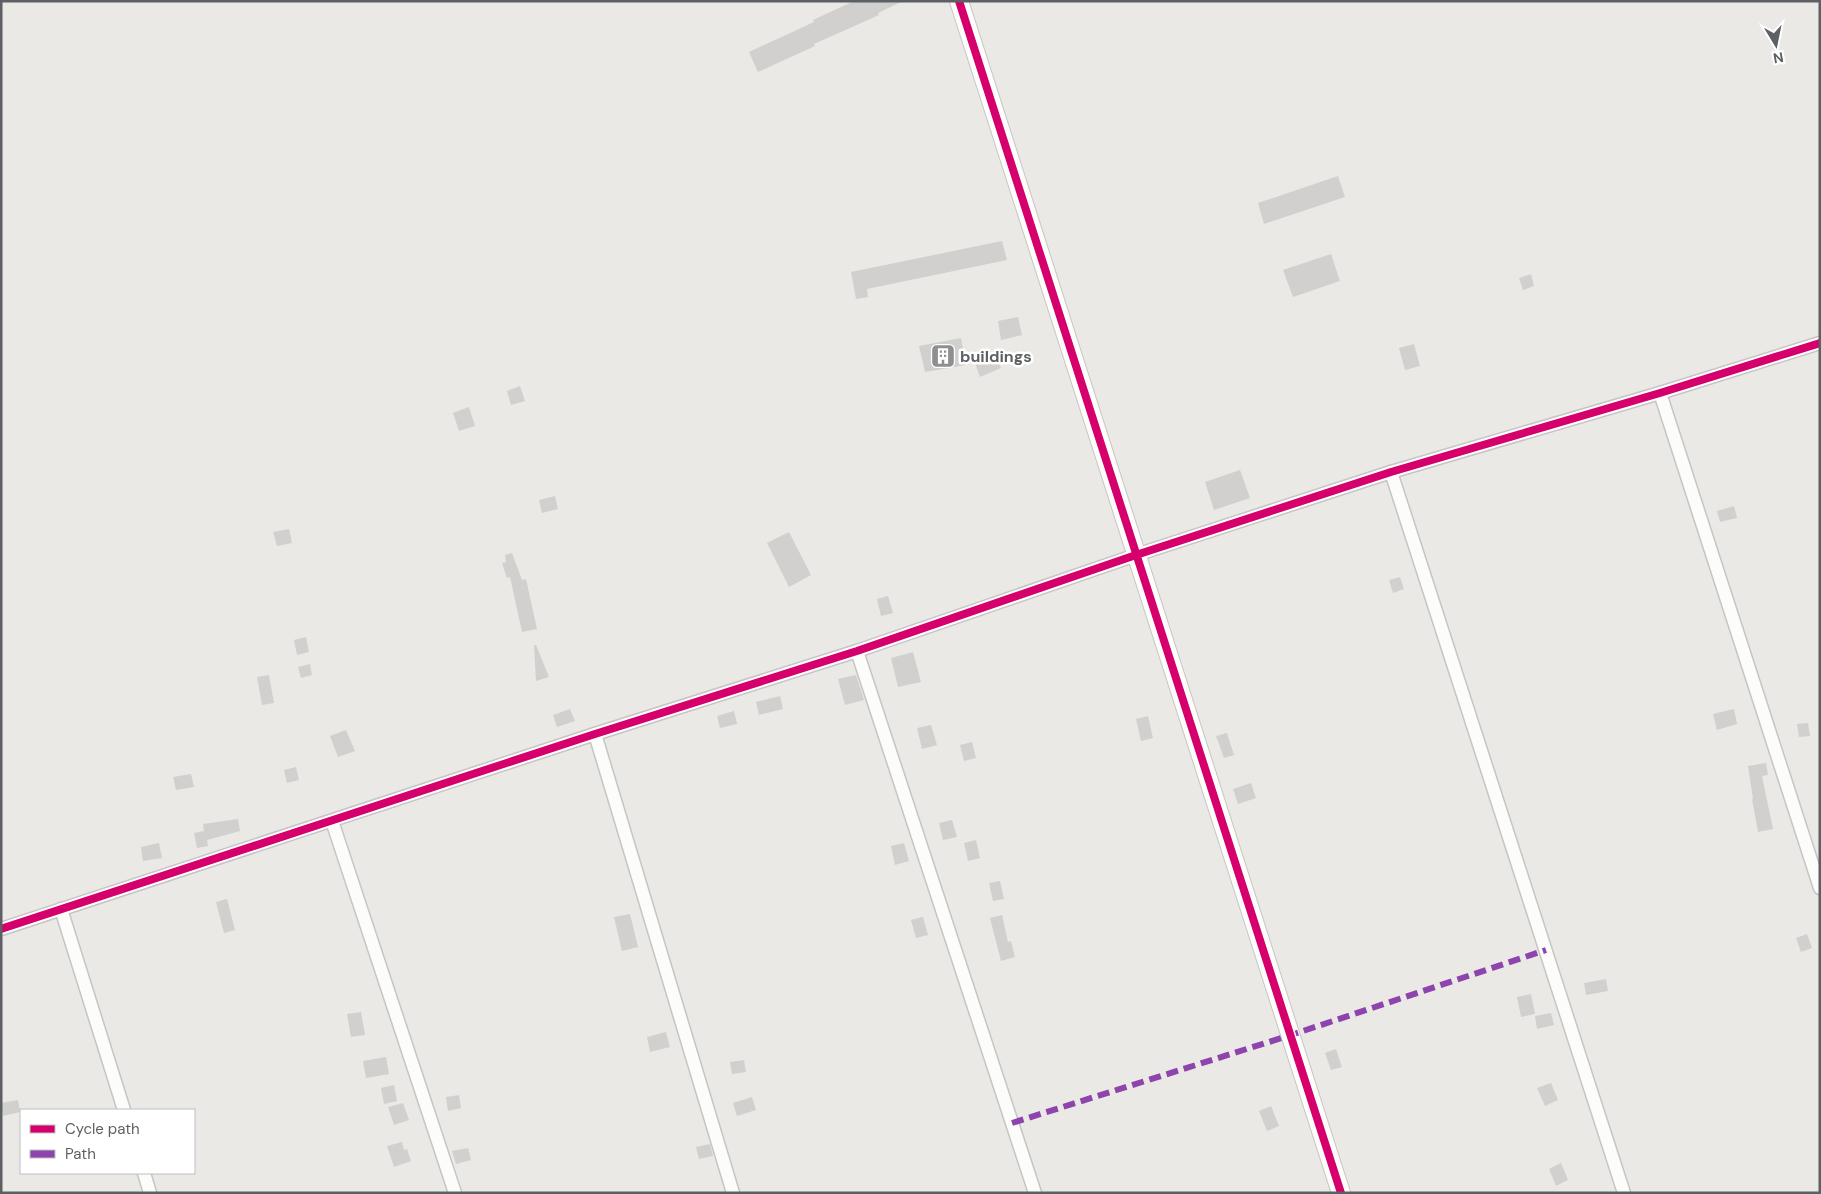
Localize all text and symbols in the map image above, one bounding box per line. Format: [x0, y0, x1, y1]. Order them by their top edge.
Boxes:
north arrow [1751, 20, 1801, 70]
text: N [1772, 48, 1785, 68]
building icon: buildings [930, 343, 956, 369]
place label: buildings [960, 346, 1032, 367]
legend [20, 1109, 195, 1174]
text: Cycle path [65, 1119, 140, 1139]
text: Path [65, 1144, 96, 1164]

